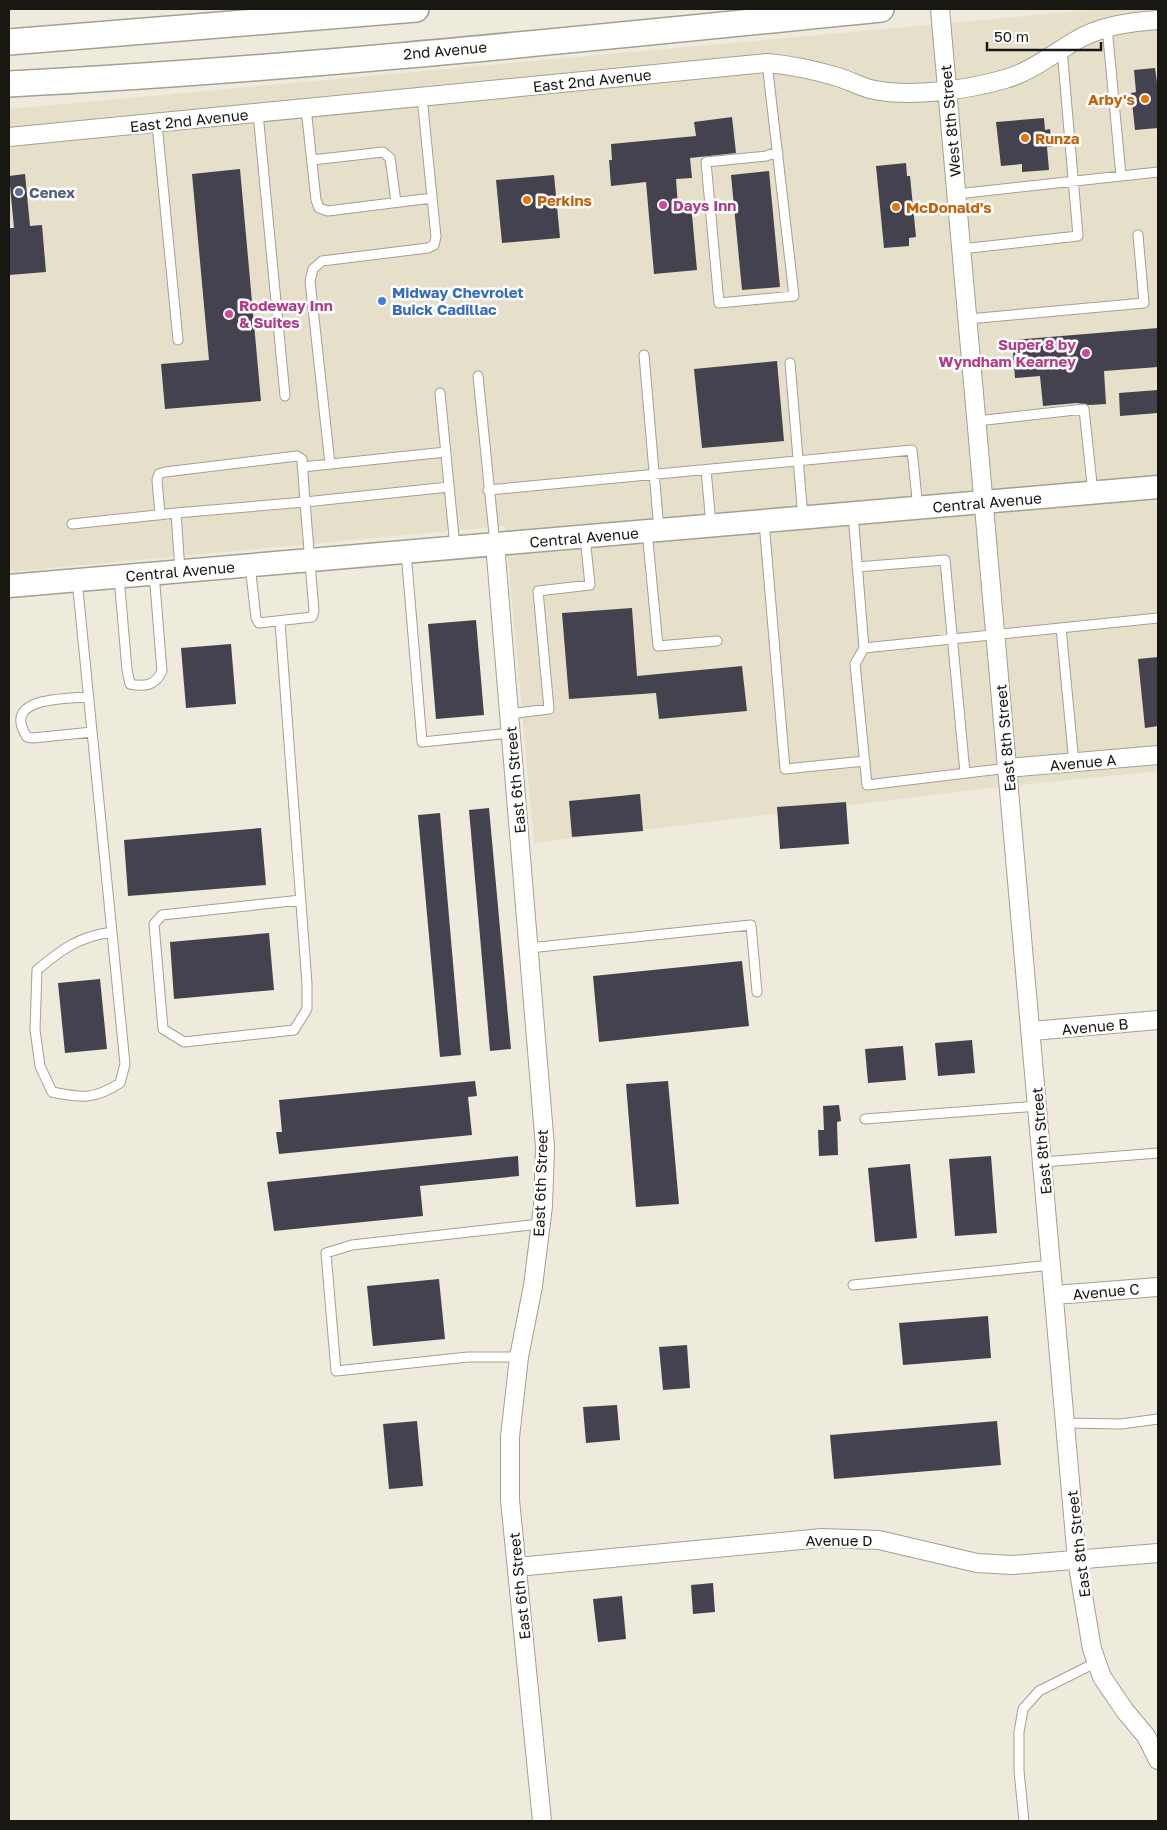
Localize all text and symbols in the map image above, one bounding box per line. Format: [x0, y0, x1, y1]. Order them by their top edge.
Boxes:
scale bar [987, 20, 1101, 52]
text: 50 m [994, 27, 1029, 45]
street label: 2nd Avenue [402, 37, 488, 63]
street label: West 8th Street [936, 64, 964, 178]
street label: East 2nd Avenue [532, 65, 652, 95]
place label: Arby's [1088, 90, 1135, 108]
marker: Arby's [1139, 93, 1151, 105]
street label: East 2nd Avenue [129, 105, 249, 135]
place label: Runza [1035, 129, 1080, 147]
marker: Runza [1019, 132, 1031, 144]
place label: Cenex [29, 183, 75, 201]
marker: Cenex [13, 186, 25, 198]
place label: Perkins [537, 191, 592, 209]
marker: Perkins [521, 194, 533, 206]
place label: Days Inn [673, 196, 736, 214]
place label: McDonald's [906, 198, 992, 216]
marker: Days Inn [657, 199, 669, 211]
marker: McDonald's [890, 201, 902, 213]
place label: Midway Chevrolet Buick Cadillac [392, 283, 524, 318]
marker: Midway Chevrolet Buick Cadillac [376, 295, 388, 307]
place label: Rodeway Inn & Suites [239, 296, 333, 331]
marker: Rodeway Inn & Suites [223, 308, 235, 320]
place label: Super 8 by Wyndham Kearney [938, 335, 1076, 370]
marker: Super 8 by Wyndham Kearney [1080, 347, 1092, 359]
street label: Central Avenue [932, 488, 1043, 516]
street label: Central Avenue [529, 523, 640, 551]
street label: Central Avenue [125, 557, 236, 585]
street label: East 8th Street [991, 684, 1019, 792]
street label: East 6th Street [501, 726, 529, 834]
street label: Avenue A [1049, 750, 1117, 774]
street label: Avenue B [1061, 1014, 1129, 1038]
street label: East 8th Street [1027, 1087, 1055, 1195]
street label: East 6th Street [529, 1129, 551, 1237]
street label: Avenue C [1072, 1279, 1140, 1303]
street label: East 8th Street [1063, 1489, 1093, 1599]
street label: Avenue D [805, 1531, 873, 1549]
street label: East 6th Street [504, 1532, 534, 1640]

